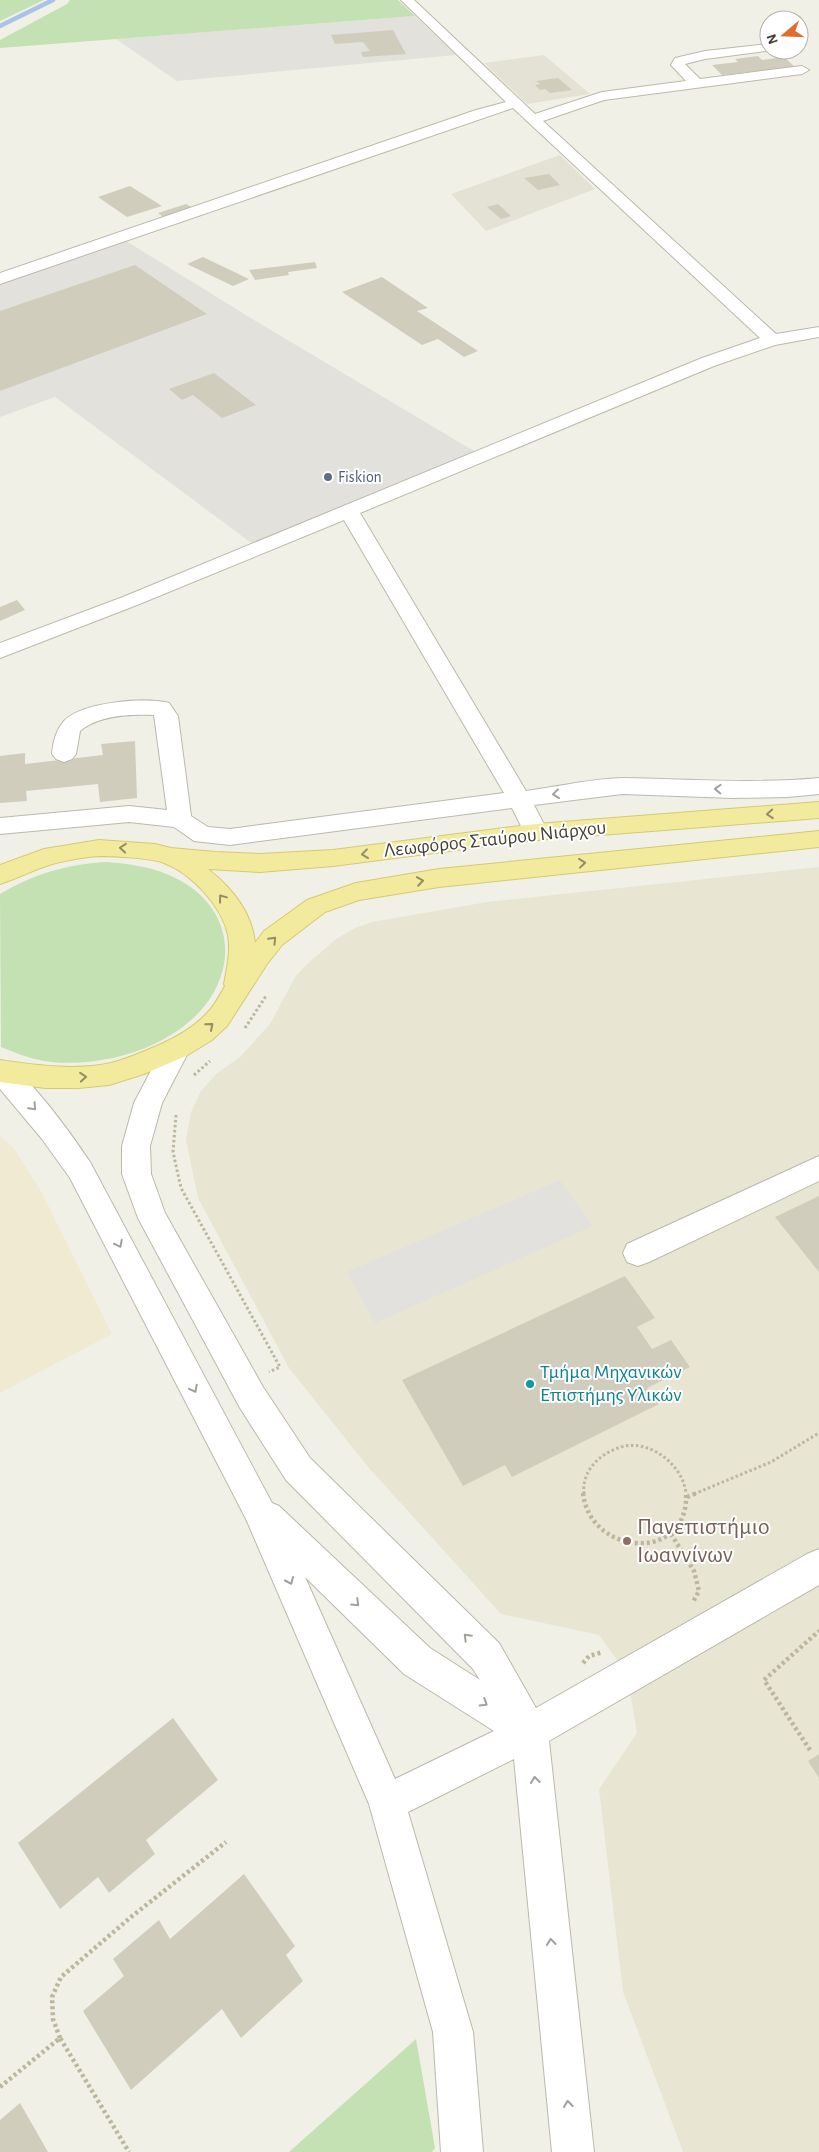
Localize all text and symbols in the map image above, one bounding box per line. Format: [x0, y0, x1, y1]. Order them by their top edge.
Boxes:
north arrow [759, 10, 809, 60]
text: N [764, 32, 781, 46]
place label: Fiskion [338, 469, 382, 485]
marker: Fiskion [322, 471, 334, 483]
one-way arrow [714, 784, 722, 794]
one-way arrow [552, 789, 560, 799]
one-way arrow [766, 808, 774, 819]
street label: Λεωφόρος Σταύρου Νιάρχου [383, 817, 607, 861]
one-way arrow [119, 843, 127, 854]
one-way arrow [361, 848, 369, 859]
one-way arrow [578, 858, 586, 869]
one-way arrow [416, 876, 425, 886]
one-way arrow [220, 895, 228, 904]
one-way arrow [267, 937, 276, 946]
one-way arrow [204, 1023, 213, 1032]
one-way arrow [80, 1071, 88, 1082]
one-way arrow [27, 1101, 36, 1110]
one-way arrow [113, 1239, 123, 1248]
place label: Τμήμα Μηχανικών Επιστήμης Υλικών [540, 1362, 682, 1405]
marker: Τμήμα Μηχανικών Επιστήμης Υλικών [524, 1378, 536, 1390]
one-way arrow [188, 1383, 198, 1392]
place label: Πανεπιστήμιο Ιωαννίνων [637, 1515, 769, 1567]
marker: Πανεπιστήμιο Ιωαννίνων [621, 1535, 633, 1547]
one-way arrow [283, 1576, 294, 1585]
one-way arrow [351, 1597, 360, 1606]
one-way arrow [464, 1634, 473, 1643]
one-way arrow [478, 1697, 487, 1706]
one-way arrow [530, 1776, 541, 1784]
one-way arrow [546, 1938, 557, 1946]
one-way arrow [563, 2099, 574, 2107]

